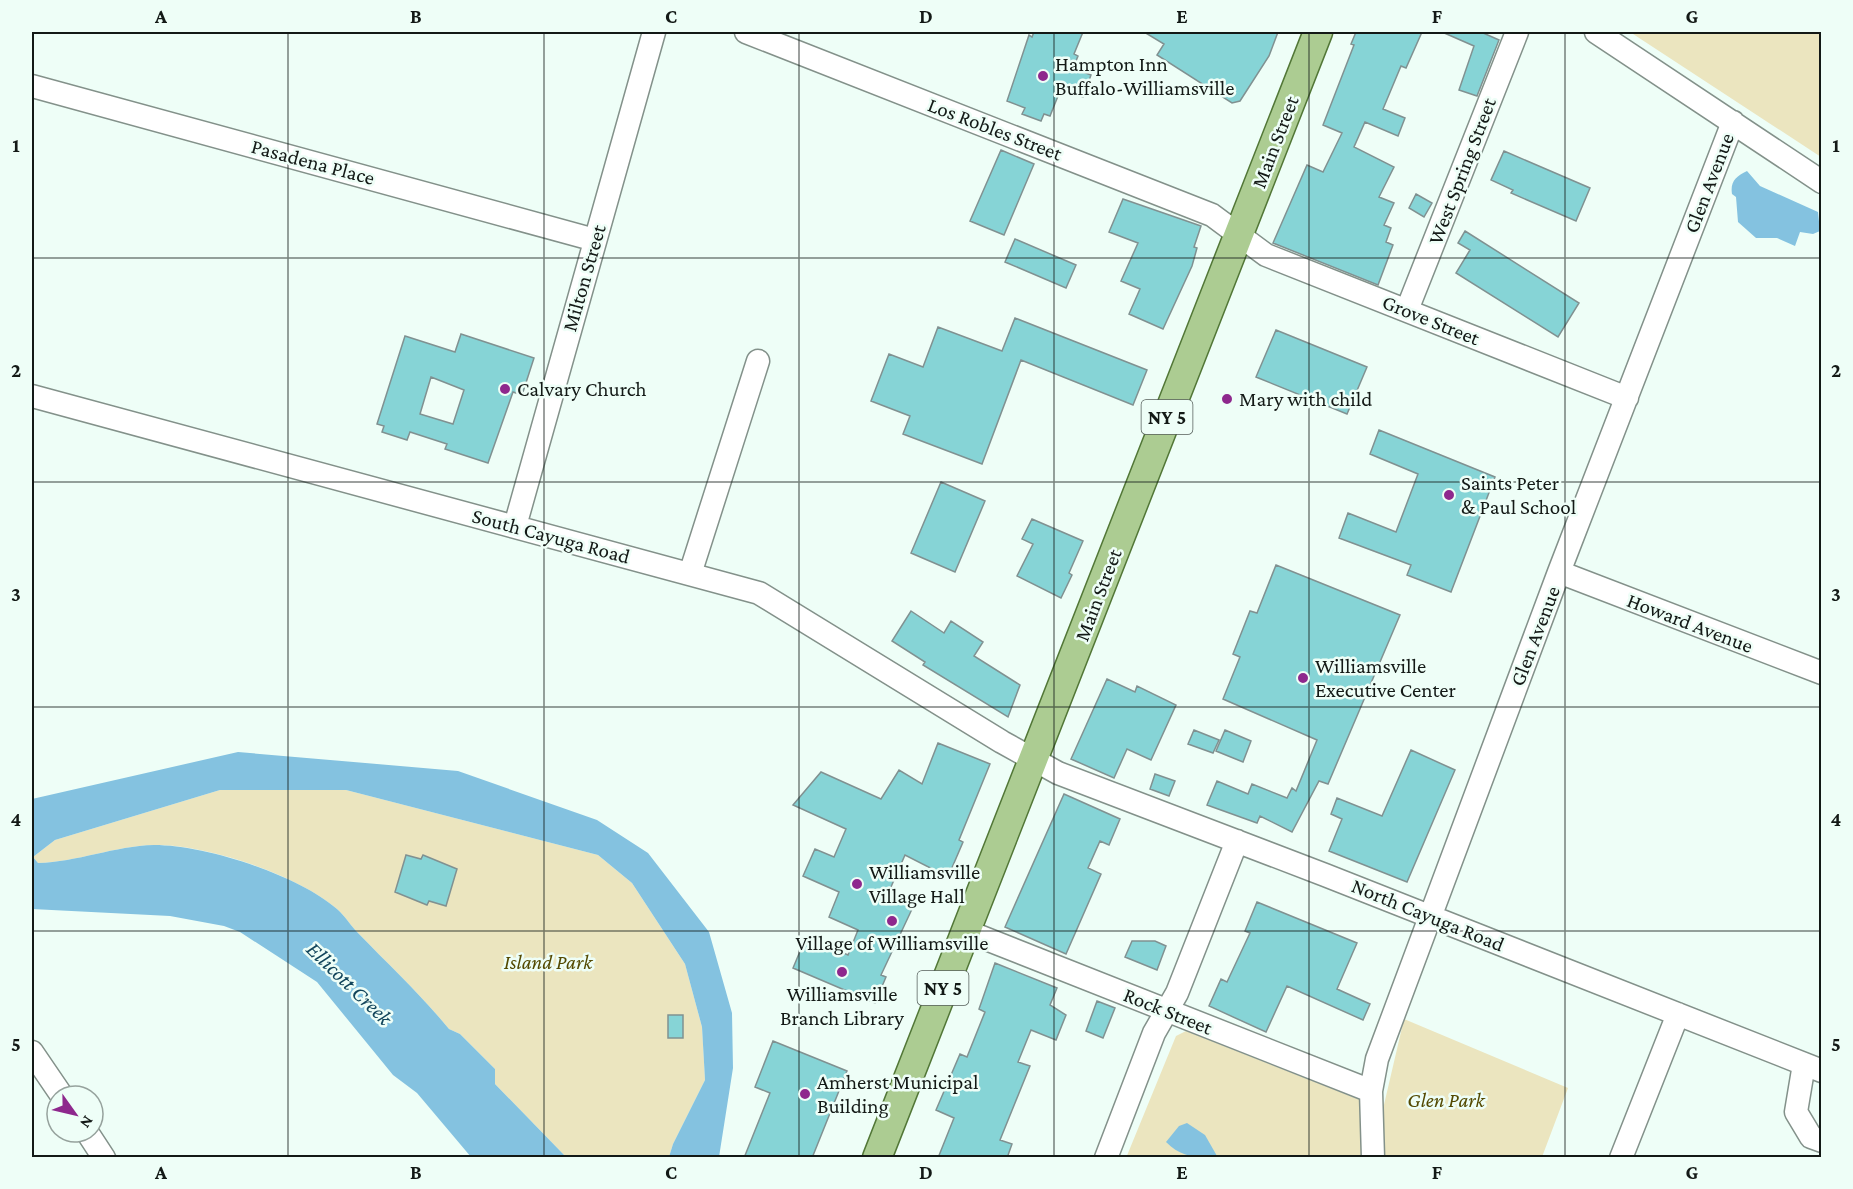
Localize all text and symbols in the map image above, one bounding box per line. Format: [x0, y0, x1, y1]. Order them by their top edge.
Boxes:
text: A [154, 5, 168, 27]
text: B [410, 5, 422, 27]
text: C [665, 5, 677, 27]
text: D [919, 5, 933, 27]
text: E [1176, 5, 1188, 27]
text: F [1432, 5, 1443, 27]
text: G [1686, 5, 1699, 27]
place label: Hampton Inn Buffalo-Williamsville [1055, 52, 1234, 100]
marker: Hampton Inn Buffalo-Williamsville [1036, 69, 1050, 83]
street label: Main Street [1246, 91, 1304, 192]
street label: Los Robles Street [925, 92, 1066, 166]
street label: West Spring Street [1423, 93, 1501, 248]
street label: Glen Avenue [1679, 130, 1739, 236]
text: 1 [12, 134, 20, 156]
street label: Pasadena Place [249, 134, 377, 190]
text: 1 [1832, 134, 1840, 156]
street label: Milton Street [557, 221, 611, 334]
street label: Grove Street [1379, 290, 1484, 351]
text: 2 [11, 359, 21, 381]
text: 2 [1831, 359, 1841, 381]
place label: Calvary Church [517, 377, 647, 401]
marker: Calvary Church [498, 382, 512, 396]
place label: Mary with child [1239, 387, 1372, 411]
marker: Mary with child [1220, 392, 1234, 406]
road number: NY 5 [1142, 400, 1192, 434]
place label: Saints Peter & Paul School [1461, 471, 1576, 519]
marker: Saints Peter & Paul School [1442, 488, 1456, 502]
street label: South Cayuga Road [469, 503, 633, 569]
street label: Main Street [1069, 544, 1127, 645]
text: 3 [11, 583, 21, 605]
street label: Glen Avenue [1505, 583, 1565, 689]
text: 3 [1831, 583, 1841, 605]
street label: Howard Avenue [1624, 588, 1756, 658]
place label: Williamsville Executive Center [1315, 654, 1457, 702]
marker: Williamsville Executive Center [1296, 671, 1310, 685]
text: 4 [11, 808, 22, 830]
text: 4 [1831, 808, 1842, 830]
place label: Williamsville Village Hall [869, 860, 980, 908]
street label: North Cayuga Road [1348, 873, 1508, 957]
marker: Williamsville Village Hall [850, 877, 864, 891]
marker: Village of Williamsville [885, 914, 899, 928]
place label: Village of Williamsville [796, 931, 988, 955]
water label: Ellicott Creek [302, 936, 399, 1031]
park label: Island Park [504, 950, 593, 974]
marker: Williamsville Branch Library [835, 965, 849, 979]
road number: NY 5 [918, 971, 968, 1005]
place label: Williamsville Branch Library [780, 982, 904, 1030]
street label: Rock Street [1120, 982, 1217, 1040]
text: 5 [11, 1033, 21, 1055]
text: 5 [1831, 1033, 1841, 1055]
place label: Amherst Municipal Building [817, 1070, 979, 1118]
north arrow [45, 1084, 105, 1144]
marker: Amherst Municipal Building [798, 1087, 812, 1101]
park label: Glen Park [1407, 1088, 1485, 1112]
text: N [77, 1113, 97, 1131]
text: A [154, 1161, 168, 1183]
text: B [410, 1161, 422, 1183]
text: C [665, 1161, 677, 1183]
text: D [919, 1161, 933, 1183]
text: E [1176, 1161, 1188, 1183]
text: F [1432, 1161, 1443, 1183]
text: G [1686, 1161, 1699, 1183]

